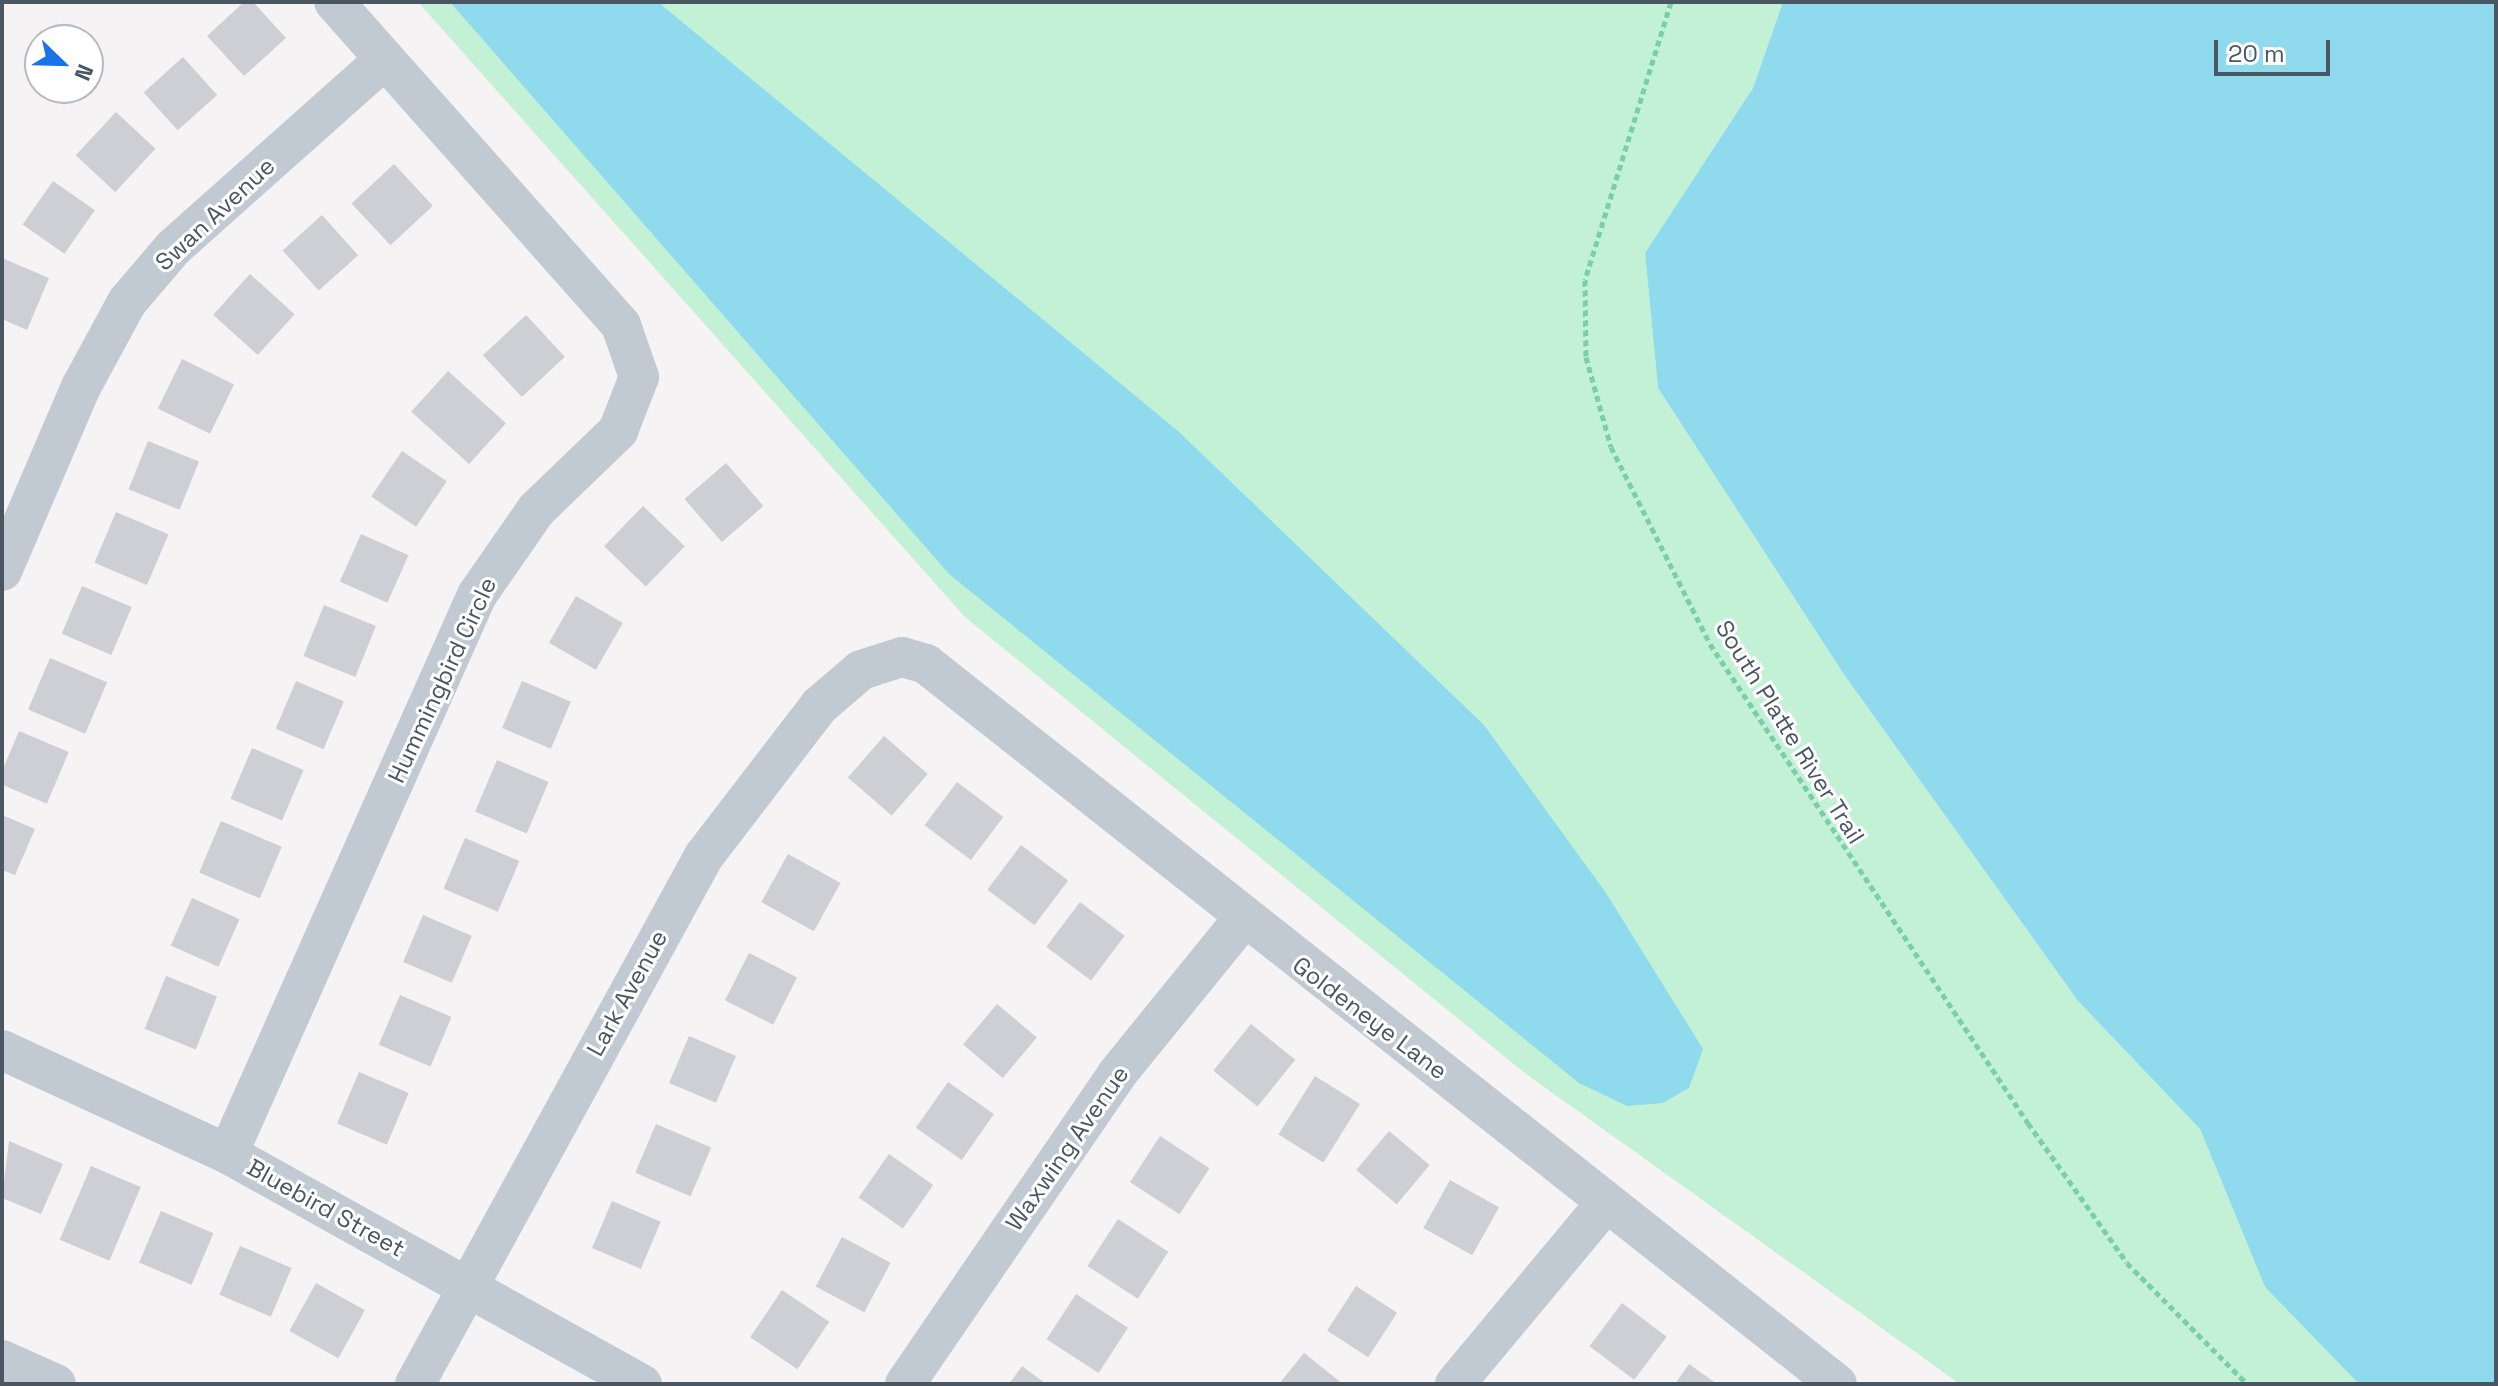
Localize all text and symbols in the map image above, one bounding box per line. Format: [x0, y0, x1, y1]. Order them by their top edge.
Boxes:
north arrow [24, 24, 104, 104]
scale bar [2218, 24, 2334, 74]
text: 20 m [2228, 38, 2285, 69]
text: N [68, 60, 100, 85]
street label: Swan Avenue [149, 151, 281, 277]
street label: Hummingbird Circle [382, 573, 502, 787]
street label: South Platte River Trail [1709, 615, 1871, 849]
street label: Lark Avenue [581, 925, 673, 1061]
street label: Goldeneye Lane [1287, 951, 1453, 1085]
street label: Waxwing Avenue [999, 1060, 1135, 1236]
street label: Bluebird Street [242, 1153, 410, 1263]

